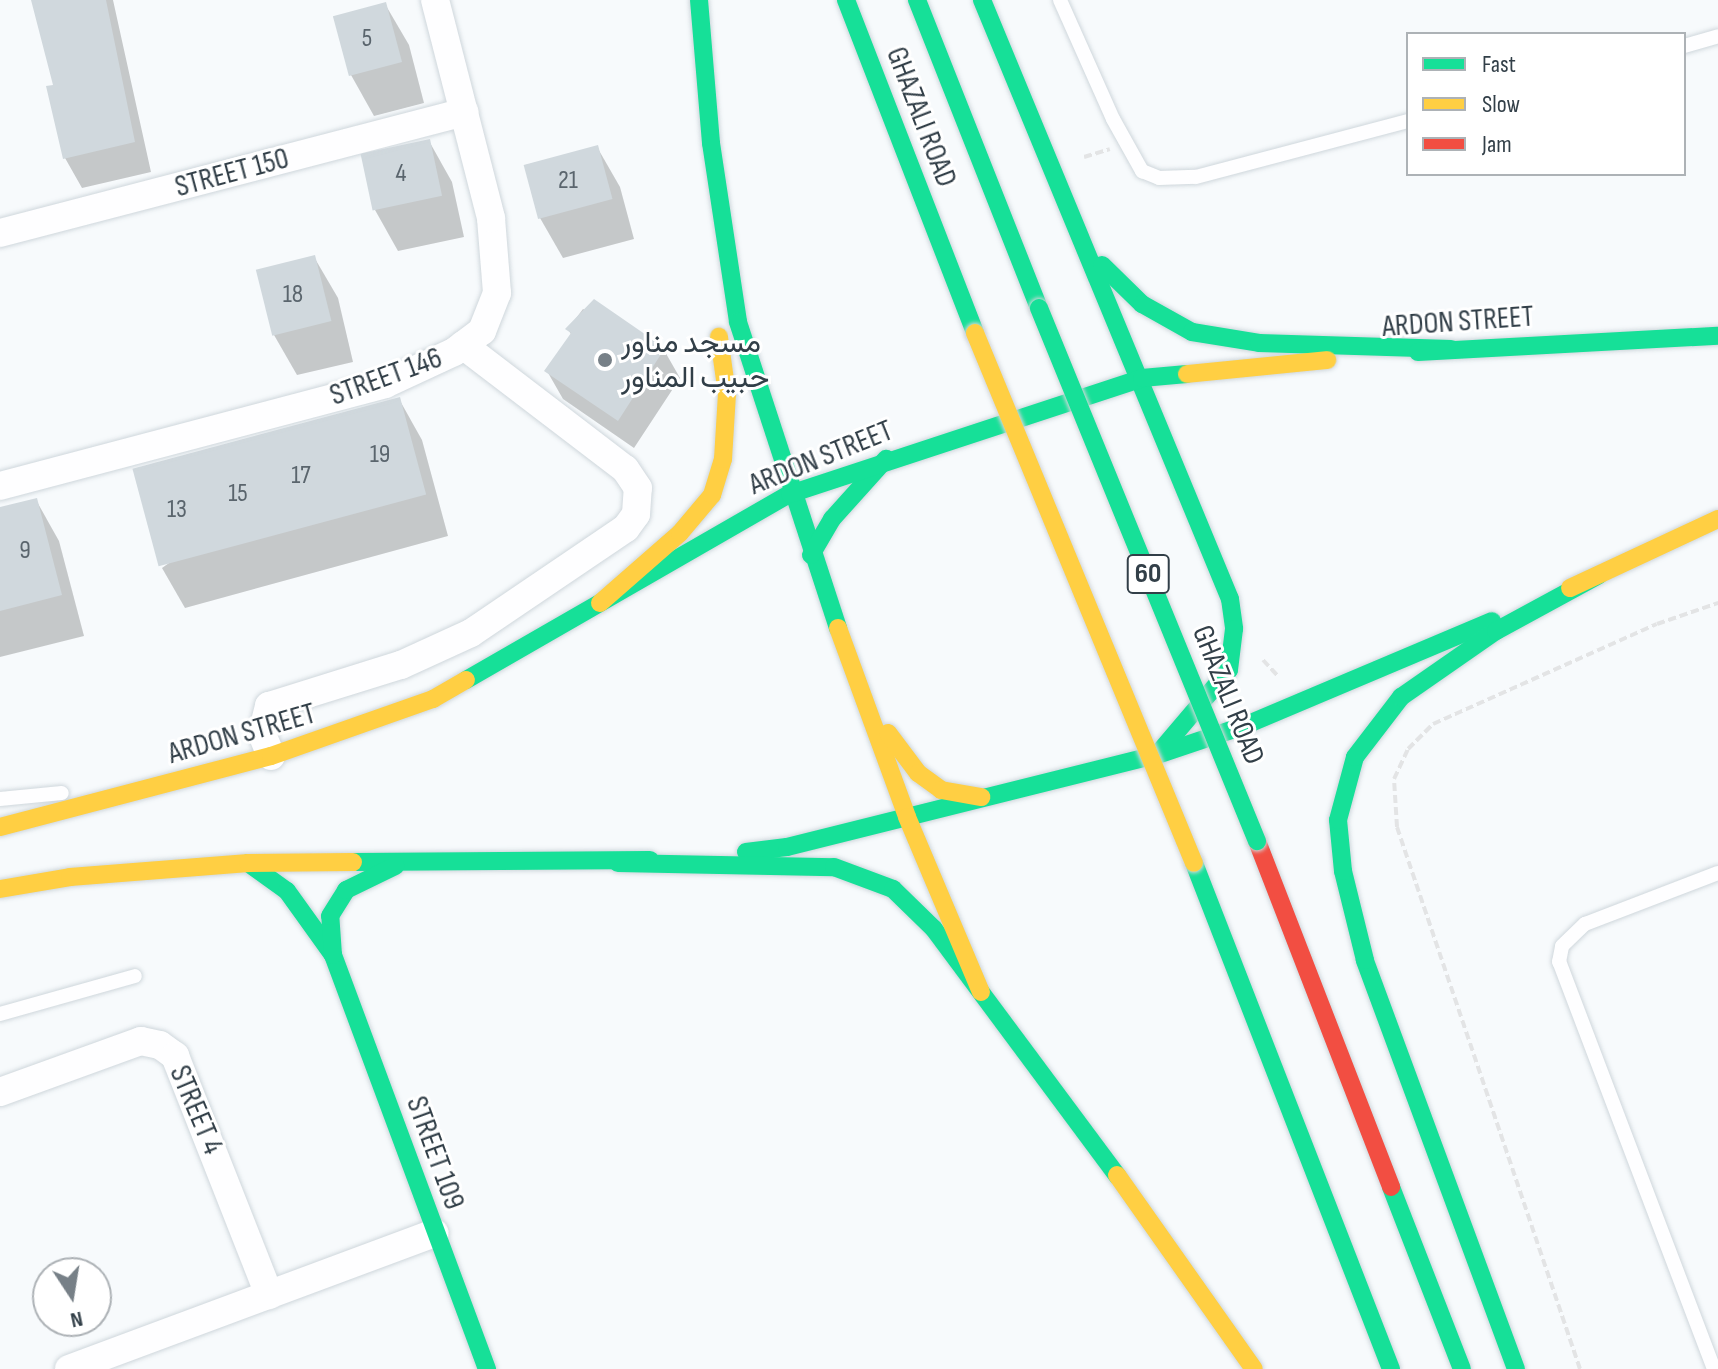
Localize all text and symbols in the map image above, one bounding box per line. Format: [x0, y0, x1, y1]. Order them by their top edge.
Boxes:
house number: 5 [362, 23, 372, 55]
legend [1406, 32, 1686, 176]
street label: GHAZALI ROAD [878, 42, 964, 192]
text: Fast [1482, 50, 1516, 79]
text: Slow [1482, 90, 1520, 119]
text: Jam [1482, 130, 1512, 159]
street label: STREET 150 [171, 141, 293, 205]
house number: 4 [396, 158, 406, 190]
house number: 21 [558, 165, 578, 197]
house number: 18 [283, 279, 303, 311]
street label: ARDON STREET [1381, 299, 1535, 345]
place label: مسجد مناور حبيب المناور [621, 325, 769, 396]
street label: STREET 146 [325, 340, 447, 414]
marker: مسجد مناور حبيب المناور [596, 351, 614, 369]
street label: ARDON STREET [744, 413, 898, 503]
house number: 19 [370, 439, 390, 471]
house number: 17 [291, 460, 311, 492]
house number: 15 [228, 478, 248, 510]
house number: 13 [167, 494, 187, 526]
house number: 9 [19, 535, 31, 567]
road number: 60 [1126, 550, 1170, 598]
street label: GHAZALI ROAD [1184, 620, 1272, 770]
street label: ARDON STREET [164, 696, 320, 772]
street label: STREET 4 [161, 1060, 231, 1160]
street label: STREET 109 [398, 1092, 472, 1214]
north arrow [32, 1257, 112, 1337]
text: N [68, 1305, 85, 1333]

